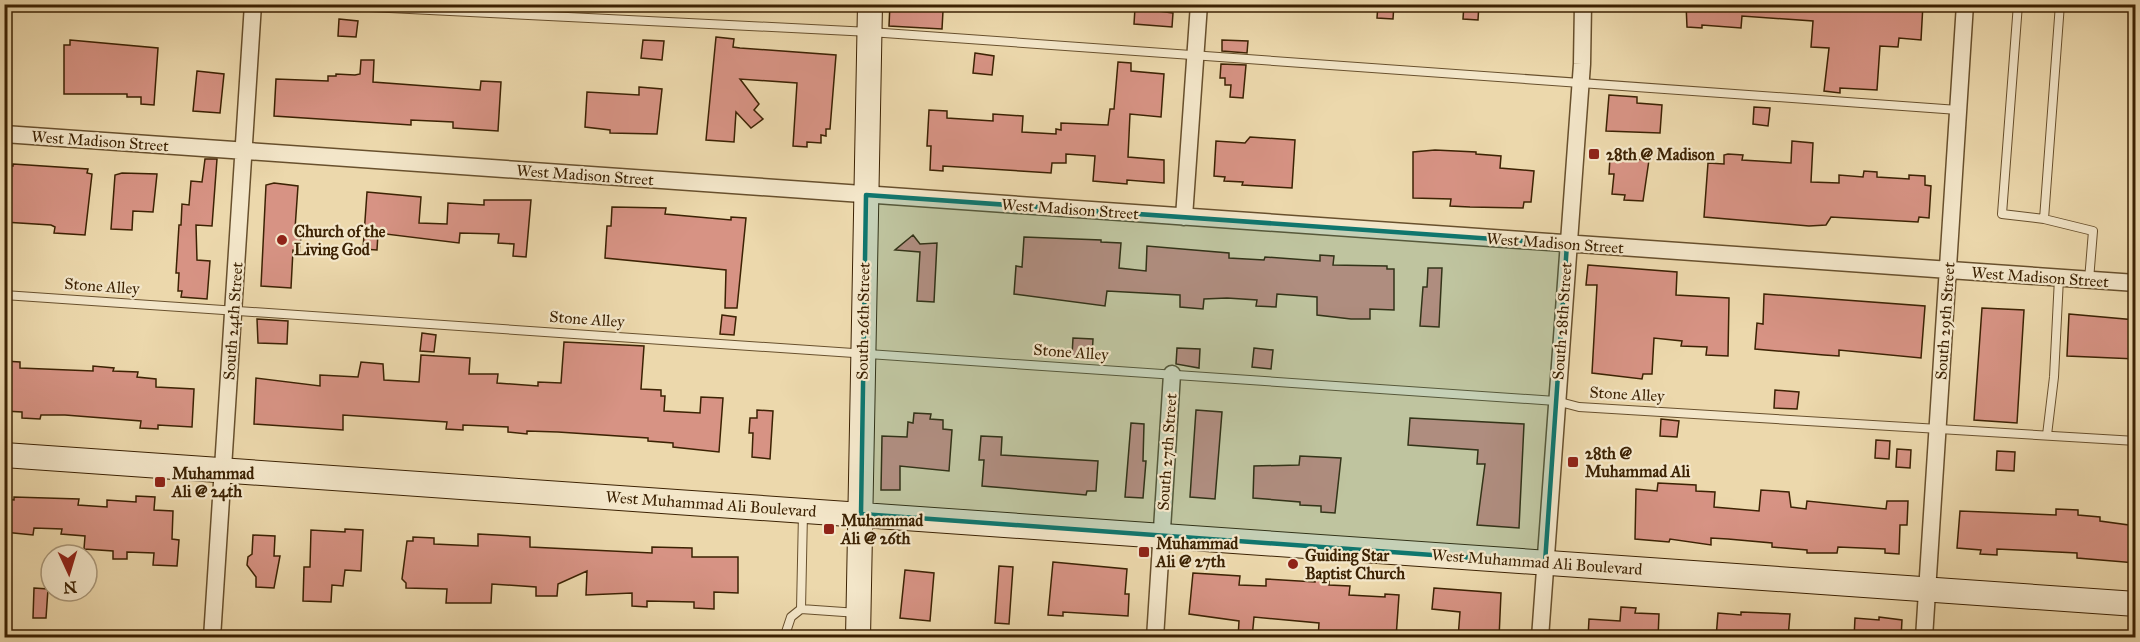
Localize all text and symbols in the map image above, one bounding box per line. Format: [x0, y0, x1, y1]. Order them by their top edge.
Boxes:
street label: West Madison Street [31, 127, 170, 155]
place label: 28th @ Madison [1606, 145, 1715, 164]
marker: 28th @ Madison [1587, 147, 1601, 161]
street label: West Madison Street [516, 161, 655, 189]
street label: West Madison Street [1001, 195, 1140, 223]
place label: Church of the Living God [294, 222, 386, 260]
street label: West Madison Street [1486, 229, 1625, 257]
marker: Church of the Living God [275, 233, 289, 247]
street label: South 24th Street [219, 261, 247, 381]
street label: South 28th Street [1548, 261, 1576, 381]
street label: South 29th Street [1931, 261, 1959, 381]
street label: South 26th Street [852, 262, 874, 380]
street label: West Madison Street [1971, 263, 2110, 291]
street label: Stone Alley [64, 274, 141, 298]
street label: Stone Alley [549, 307, 626, 331]
street label: Stone Alley [1033, 340, 1110, 364]
street label: Stone Alley [1589, 383, 1666, 405]
street label: South 27th Street [1153, 392, 1181, 511]
place label: 28th @ Muhammad Ali [1585, 444, 1691, 481]
marker: 28th @ Muhammad Ali [1566, 455, 1580, 469]
place label: Muhammad Ali @ 24th [171, 464, 255, 502]
marker: Muhammad Ali @ 24th [153, 475, 167, 489]
street label: West Muhammad Ali Boulevard [605, 487, 817, 521]
place label: Muhammad Ali @ 26th [840, 511, 924, 548]
marker: Muhammad Ali @ 26th [822, 522, 836, 536]
place label: Muhammad Ali @ 27th [1155, 534, 1239, 571]
north arrow [39, 543, 99, 603]
marker: Muhammad Ali @ 27th [1137, 545, 1151, 559]
street label: West Muhammad Ali Boulevard [1431, 545, 1643, 579]
place label: Guiding Star Baptist Church [1305, 546, 1405, 584]
marker: Guiding Star Baptist Church [1286, 557, 1300, 571]
text: N [62, 578, 77, 597]

